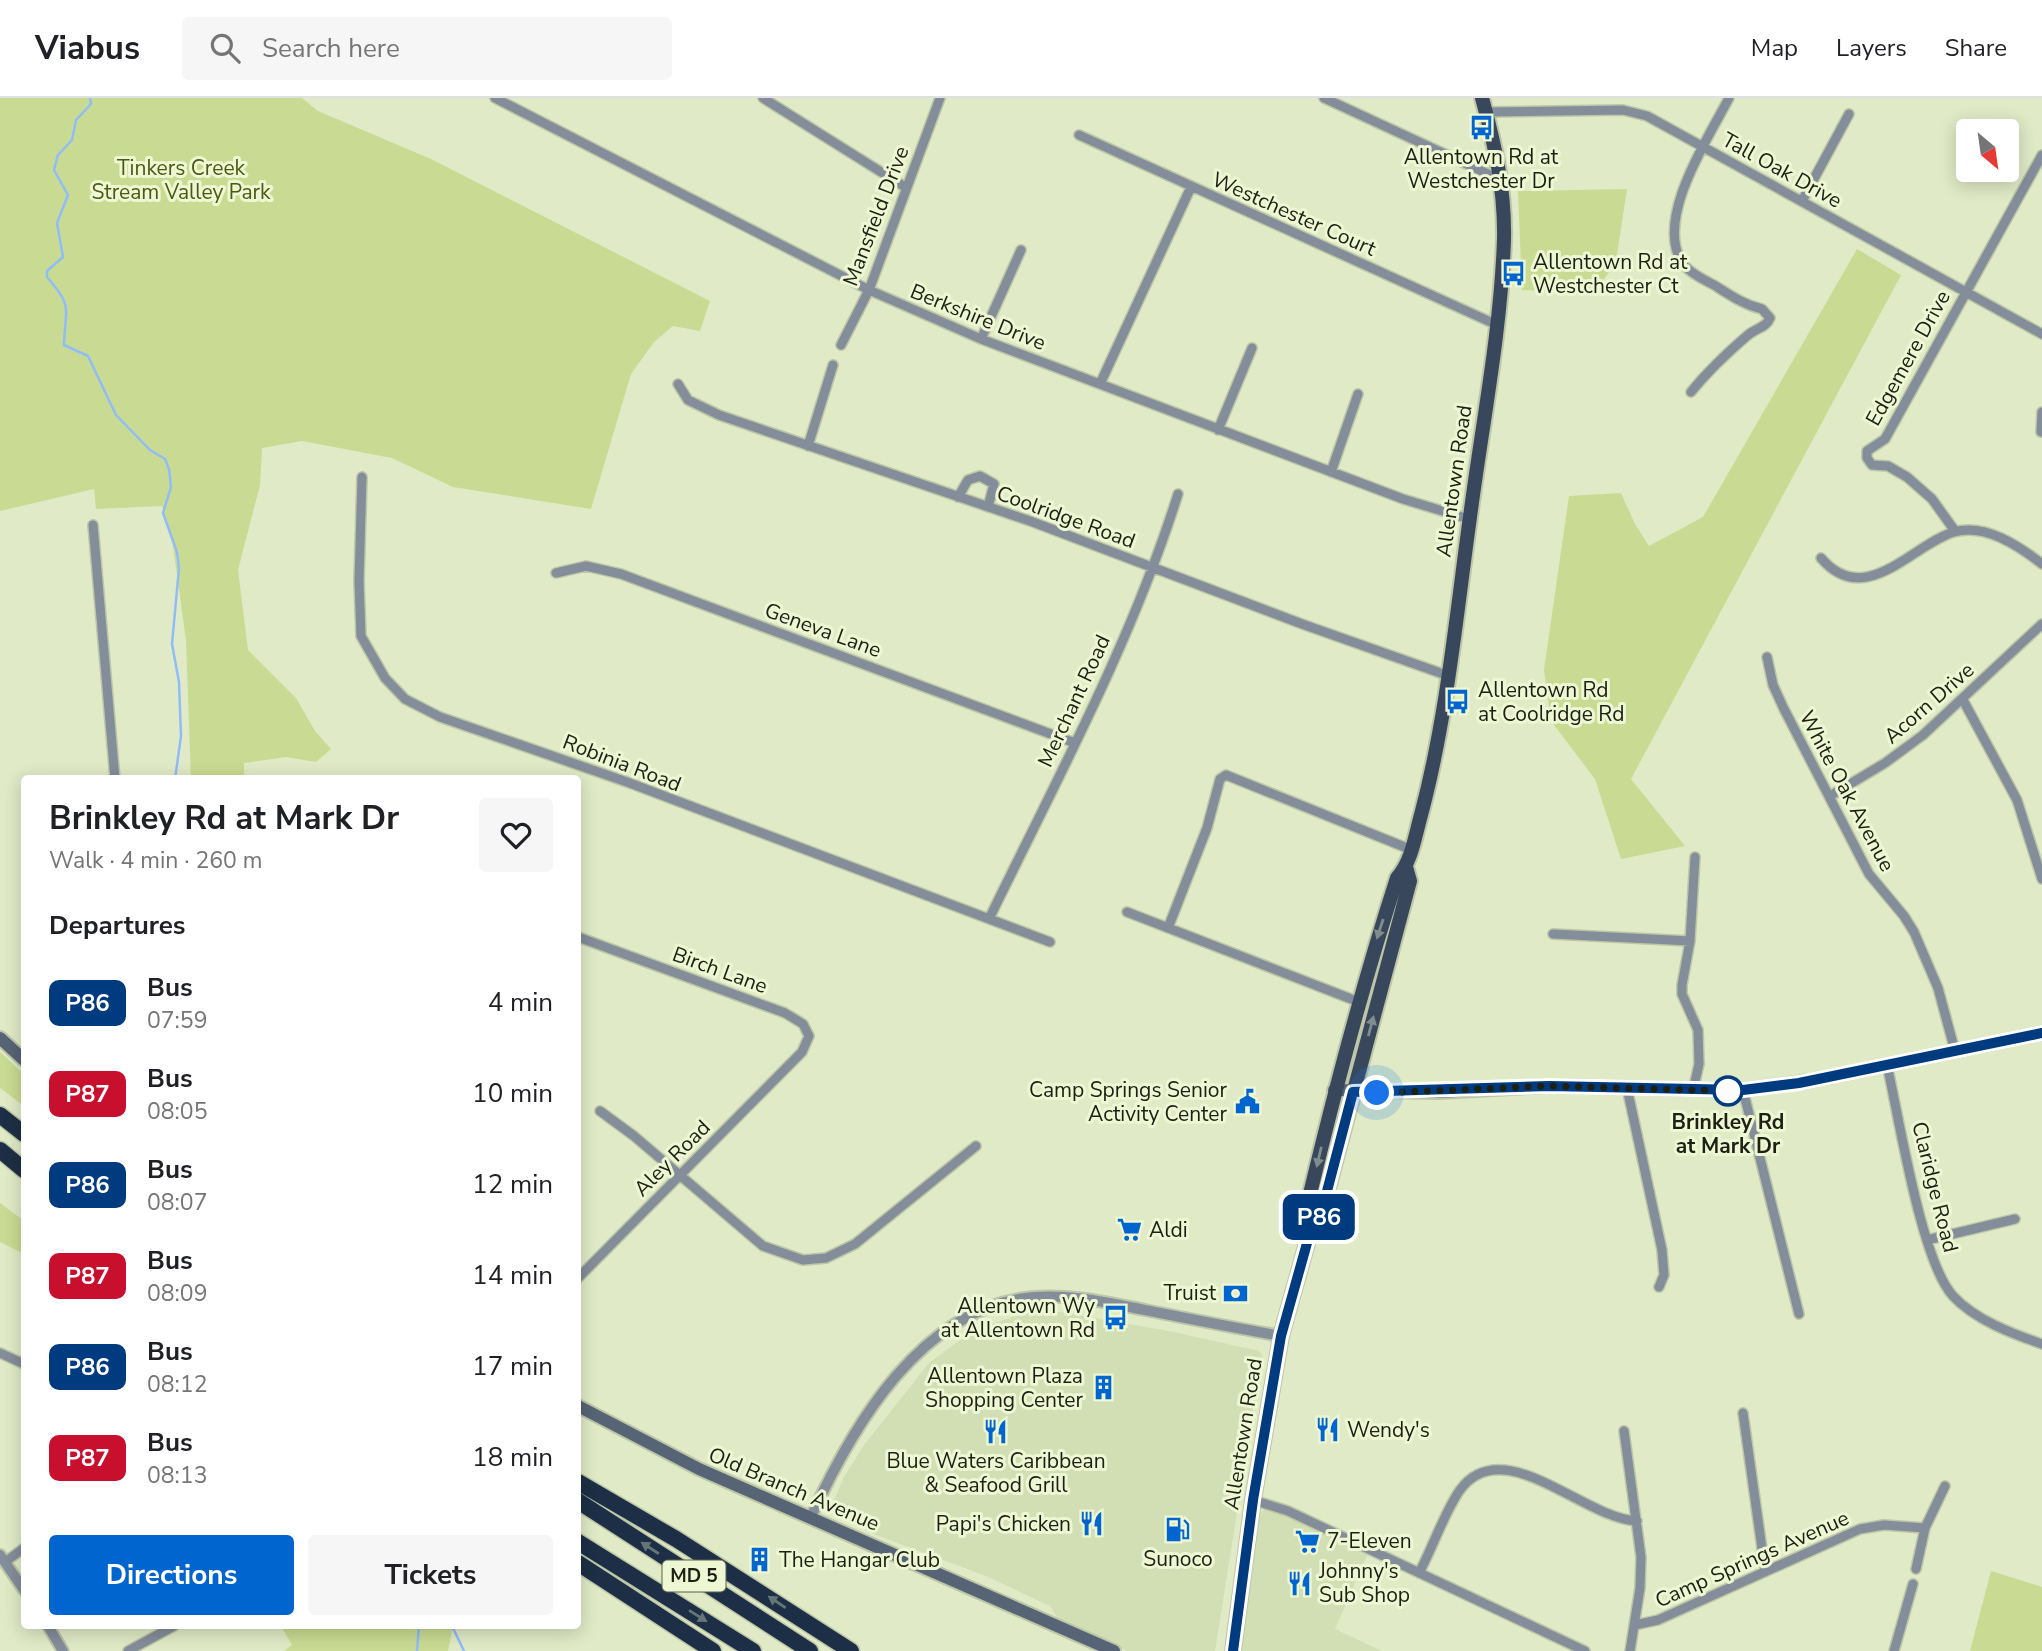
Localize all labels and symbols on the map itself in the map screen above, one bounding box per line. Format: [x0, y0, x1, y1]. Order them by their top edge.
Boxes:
bus stop icon: Allentown Rd at Westchester Dr [1467, 114, 1495, 142]
north arrow [1956, 119, 2020, 182]
street label: Tall Oak Drive [1717, 126, 1847, 214]
street label: Mansfield Drive [836, 142, 916, 290]
place label: Allentown Rd at Westchester Dr [1404, 143, 1559, 195]
park label: Tinkers Creek Stream Valley Park [91, 154, 271, 206]
street label: Westchester Court [1208, 165, 1381, 263]
place label: Allentown Rd at Westchester Ct [1533, 248, 1688, 300]
bus stop icon: Allentown Rd at Westchester Ct [1499, 260, 1527, 288]
street label: Berkshire Drive [906, 277, 1050, 357]
street label: Edgemere Drive [1859, 285, 1957, 431]
street label: Allentown Road [1429, 403, 1479, 559]
street label: Coolridge Road [993, 479, 1139, 555]
street label: Geneva Lane [761, 596, 885, 664]
street label: Merchant Road [1031, 630, 1117, 772]
street label: Acorn Drive [1878, 656, 1980, 750]
place label: Allentown Rd at Coolridge Rd [1478, 676, 1624, 728]
bus stop icon: Allentown Rd at Coolridge Rd [1444, 688, 1472, 716]
street label: White Oak Avenue [1793, 706, 1901, 876]
street label: Robinia Road [559, 728, 685, 798]
one-way arrow [1374, 919, 1385, 940]
street label: Birch Lane [669, 940, 771, 1000]
one-way arrow [1366, 1015, 1376, 1036]
your location [1359, 1075, 1394, 1110]
place label: Camp Springs Senior Activity Center [1029, 1076, 1227, 1128]
marker: Brinkley Rd at Mark Dr [1713, 1076, 1743, 1106]
public building icon: Camp Springs Senior Activity Center [1233, 1088, 1261, 1116]
place label: Brinkley Rd at Mark Dr [1672, 1108, 1784, 1160]
street label: Aley Road [628, 1114, 716, 1202]
street label: Claridge Road [1905, 1119, 1965, 1255]
one-way arrow [1313, 1146, 1324, 1168]
line badge: P86 [1279, 1194, 1359, 1240]
supermarket icon: Aldi [1115, 1216, 1143, 1244]
place label: Aldi [1149, 1216, 1188, 1244]
place label: Truist [1163, 1279, 1217, 1307]
bank icon: Truist [1222, 1279, 1250, 1307]
place label: Allentown Wy at Allentown Rd [941, 1292, 1095, 1344]
bus stop icon: Allentown Wy at Allentown Rd [1101, 1304, 1129, 1332]
street label: Allentown Road [1217, 1356, 1269, 1512]
place label: Allentown Plaza Shopping Center [925, 1362, 1083, 1414]
building icon: Allentown Plaza Shopping Center [1089, 1374, 1117, 1402]
restaurant icon: Wendy's [1313, 1416, 1341, 1444]
place label: Wendy's [1347, 1416, 1430, 1444]
restaurant icon: Blue Waters Caribbean & Seafood Grill [982, 1418, 1010, 1446]
street label: Old Branch Avenue [704, 1440, 884, 1538]
place label: Blue Waters Caribbean & Seafood Grill [886, 1447, 1106, 1499]
street label: Camp Springs Avenue [1651, 1504, 1853, 1614]
place label: Papi's Chicken [936, 1510, 1071, 1538]
restaurant icon: Papi's Chicken [1077, 1510, 1105, 1538]
fuel station icon: Sunoco [1164, 1516, 1192, 1544]
supermarket icon: 7-Eleven [1293, 1527, 1321, 1555]
place label: 7-Eleven [1327, 1527, 1412, 1555]
one-way arrow [640, 1541, 660, 1554]
place label: Sunoco [1143, 1545, 1213, 1573]
building icon: The Hangar Club [745, 1546, 773, 1574]
place label: The Hangar Club [779, 1546, 940, 1574]
place label: Johnny's Sub Shop [1318, 1557, 1410, 1609]
road number: MD 5 [662, 1560, 726, 1592]
restaurant icon: Johnny's Sub Shop [1285, 1569, 1313, 1597]
one-way arrow [767, 1596, 787, 1609]
one-way arrow [688, 1610, 708, 1623]

